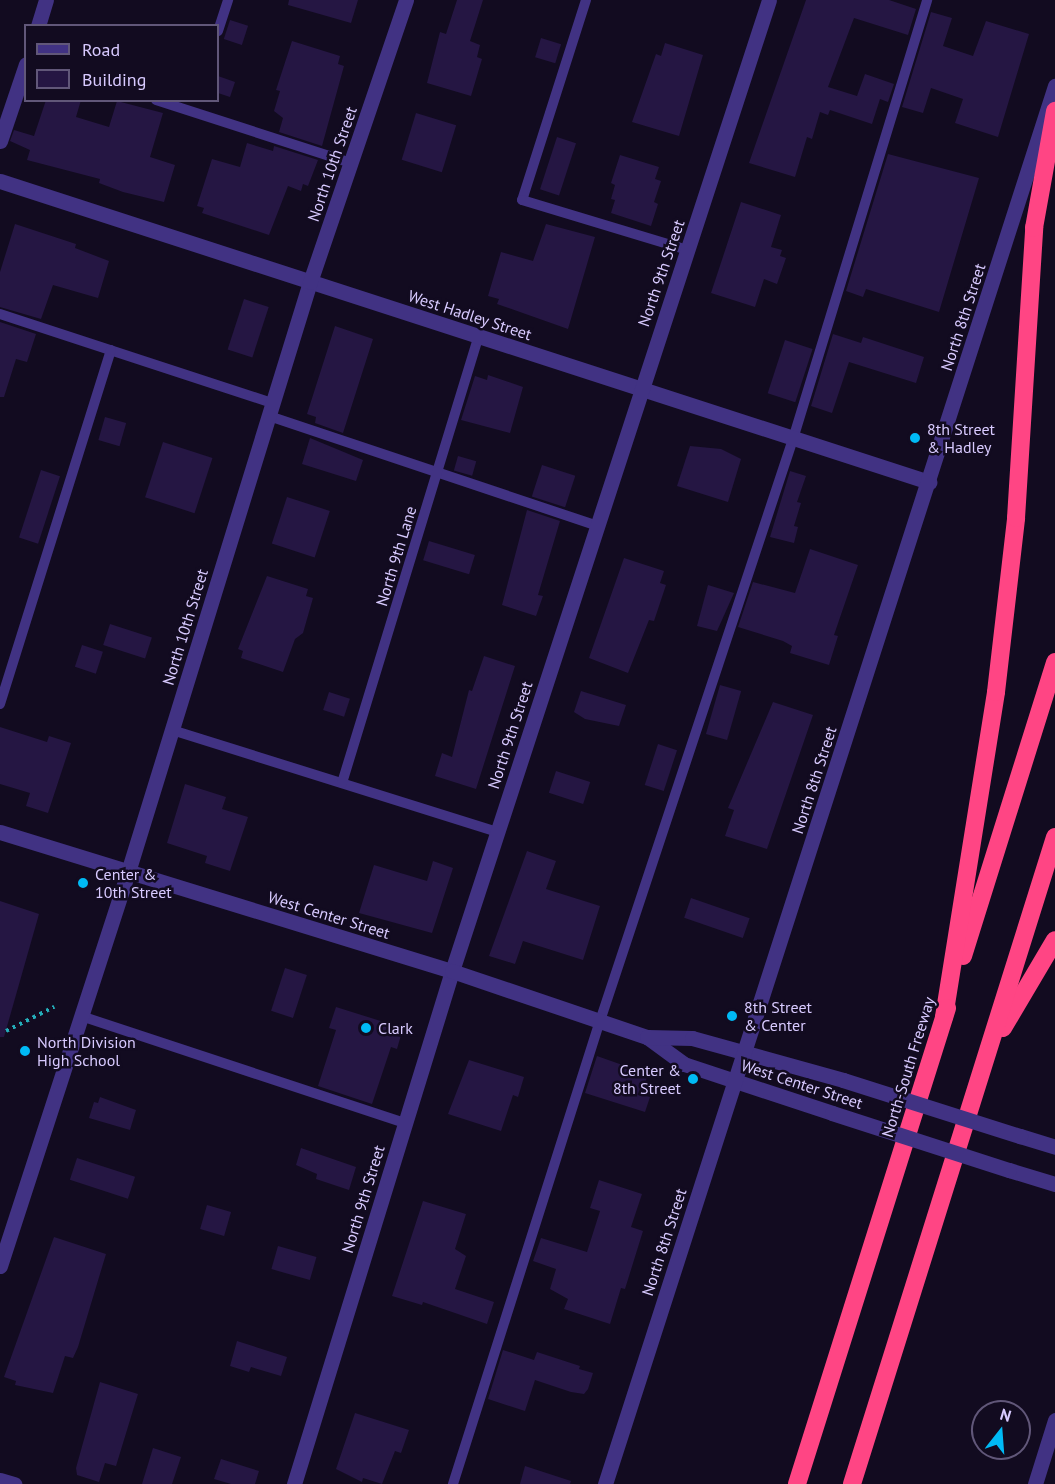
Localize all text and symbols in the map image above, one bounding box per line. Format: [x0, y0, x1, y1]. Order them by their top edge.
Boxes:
legend [24, 24, 219, 102]
text: Road [82, 38, 120, 61]
text: Building [82, 68, 146, 91]
street label: North 10th Street [303, 104, 361, 224]
street label: North 9th Street [634, 217, 688, 329]
street label: North 8th Street [937, 261, 989, 373]
street label: West Hadley Street [405, 286, 535, 344]
place label: 8th Street & Hadley [927, 419, 995, 457]
marker: 8th Street & Hadley [908, 431, 922, 445]
street label: North 9th Lane [372, 504, 420, 608]
street label: North 10th Street [158, 567, 212, 687]
street label: North 9th Street [484, 679, 536, 791]
street label: North 8th Street [788, 724, 840, 836]
place label: Center & 10th Street [95, 864, 172, 902]
marker: Center & 10th Street [76, 876, 90, 890]
street label: West Center Street [266, 887, 392, 943]
street label: North-South Freeway [877, 994, 939, 1140]
place label: 8th Street & Center [744, 997, 812, 1035]
marker: 8th Street & Center [725, 1009, 739, 1023]
place label: Clark [378, 1018, 413, 1038]
marker: Clark [359, 1021, 373, 1035]
place label: North Division High School [37, 1032, 136, 1070]
marker: North Division High School [18, 1044, 32, 1058]
street label: West Center Street [739, 1055, 865, 1113]
place label: Center & 8th Street [613, 1060, 681, 1098]
marker: Center & 8th Street [686, 1072, 700, 1086]
street label: North 9th Street [337, 1143, 389, 1255]
street label: North 8th Street [638, 1186, 690, 1298]
north arrow [971, 1400, 1031, 1460]
text: N [998, 1404, 1014, 1426]

